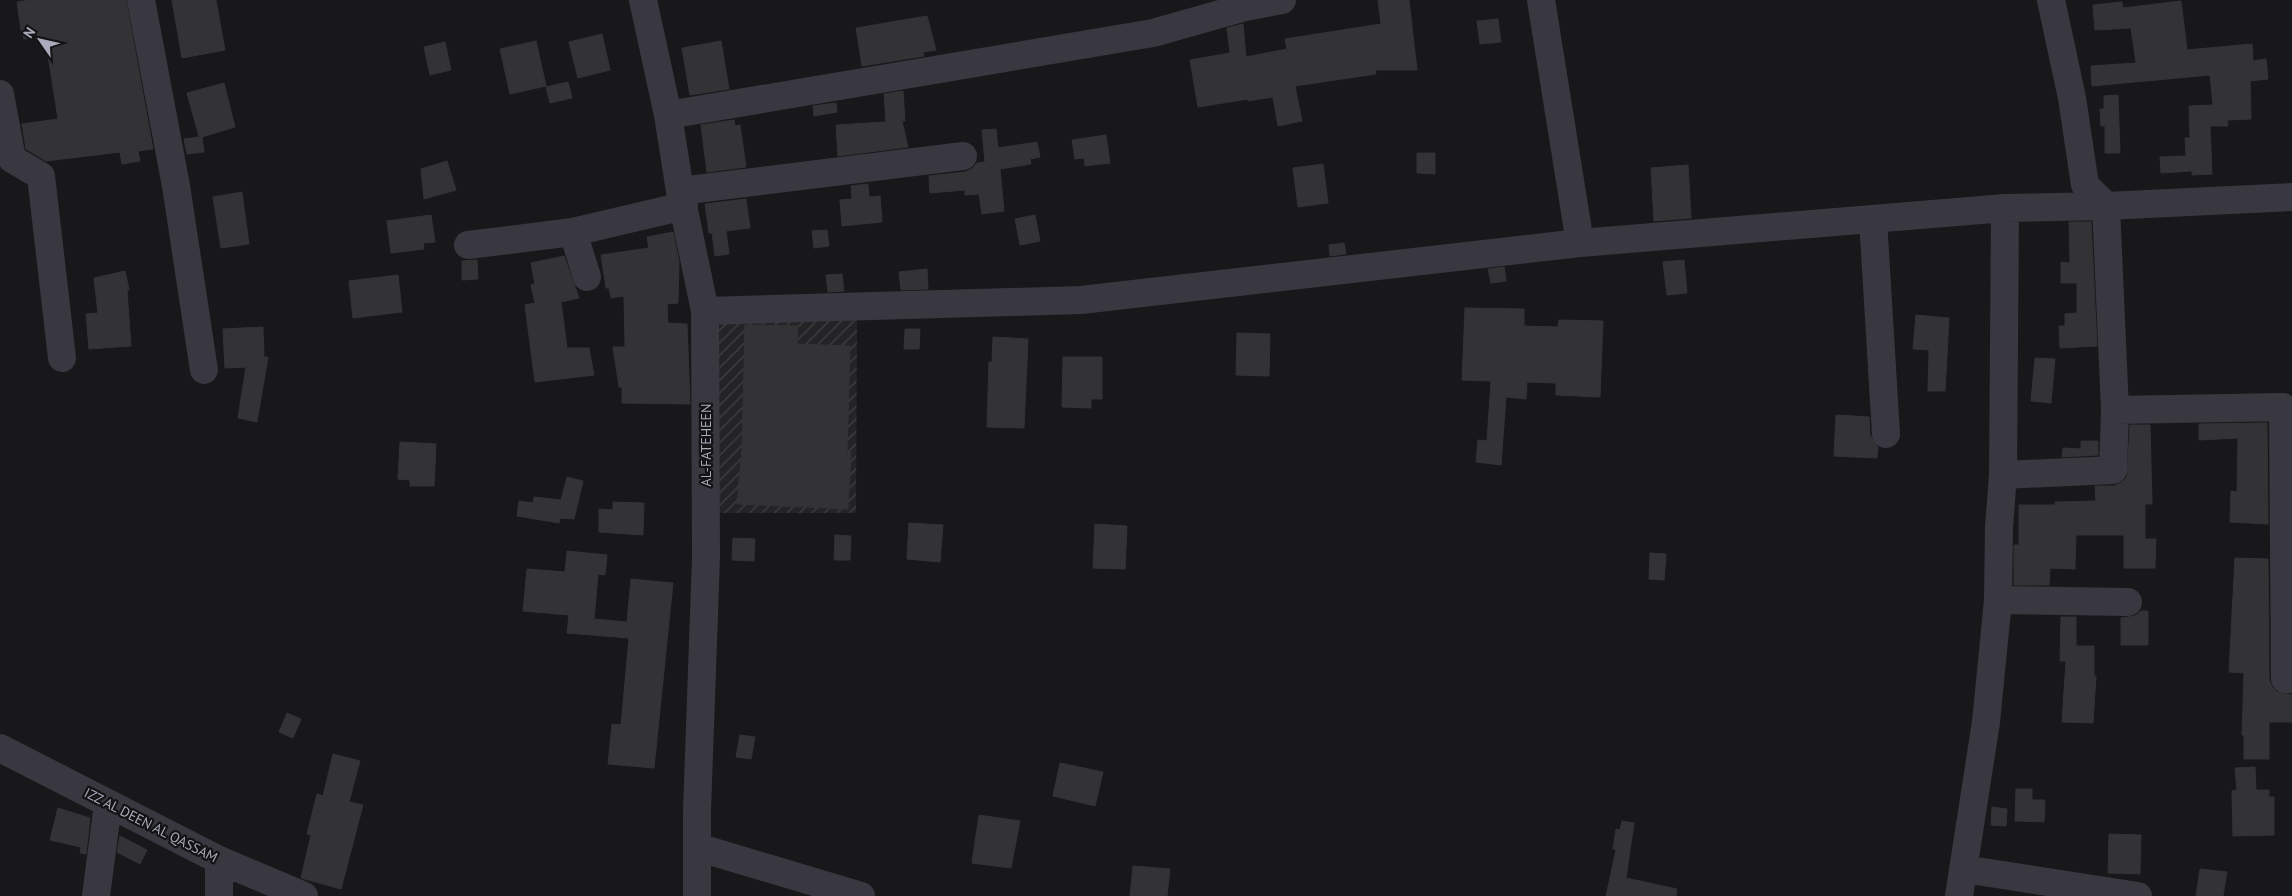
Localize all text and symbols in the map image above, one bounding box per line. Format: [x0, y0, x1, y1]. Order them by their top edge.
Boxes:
north arrow [15, 15, 65, 65]
text: N [19, 24, 39, 42]
street label: AL-FATEHEEN [697, 404, 715, 486]
street label: IZZ AL DEEN AL QASSAM [81, 784, 221, 866]

